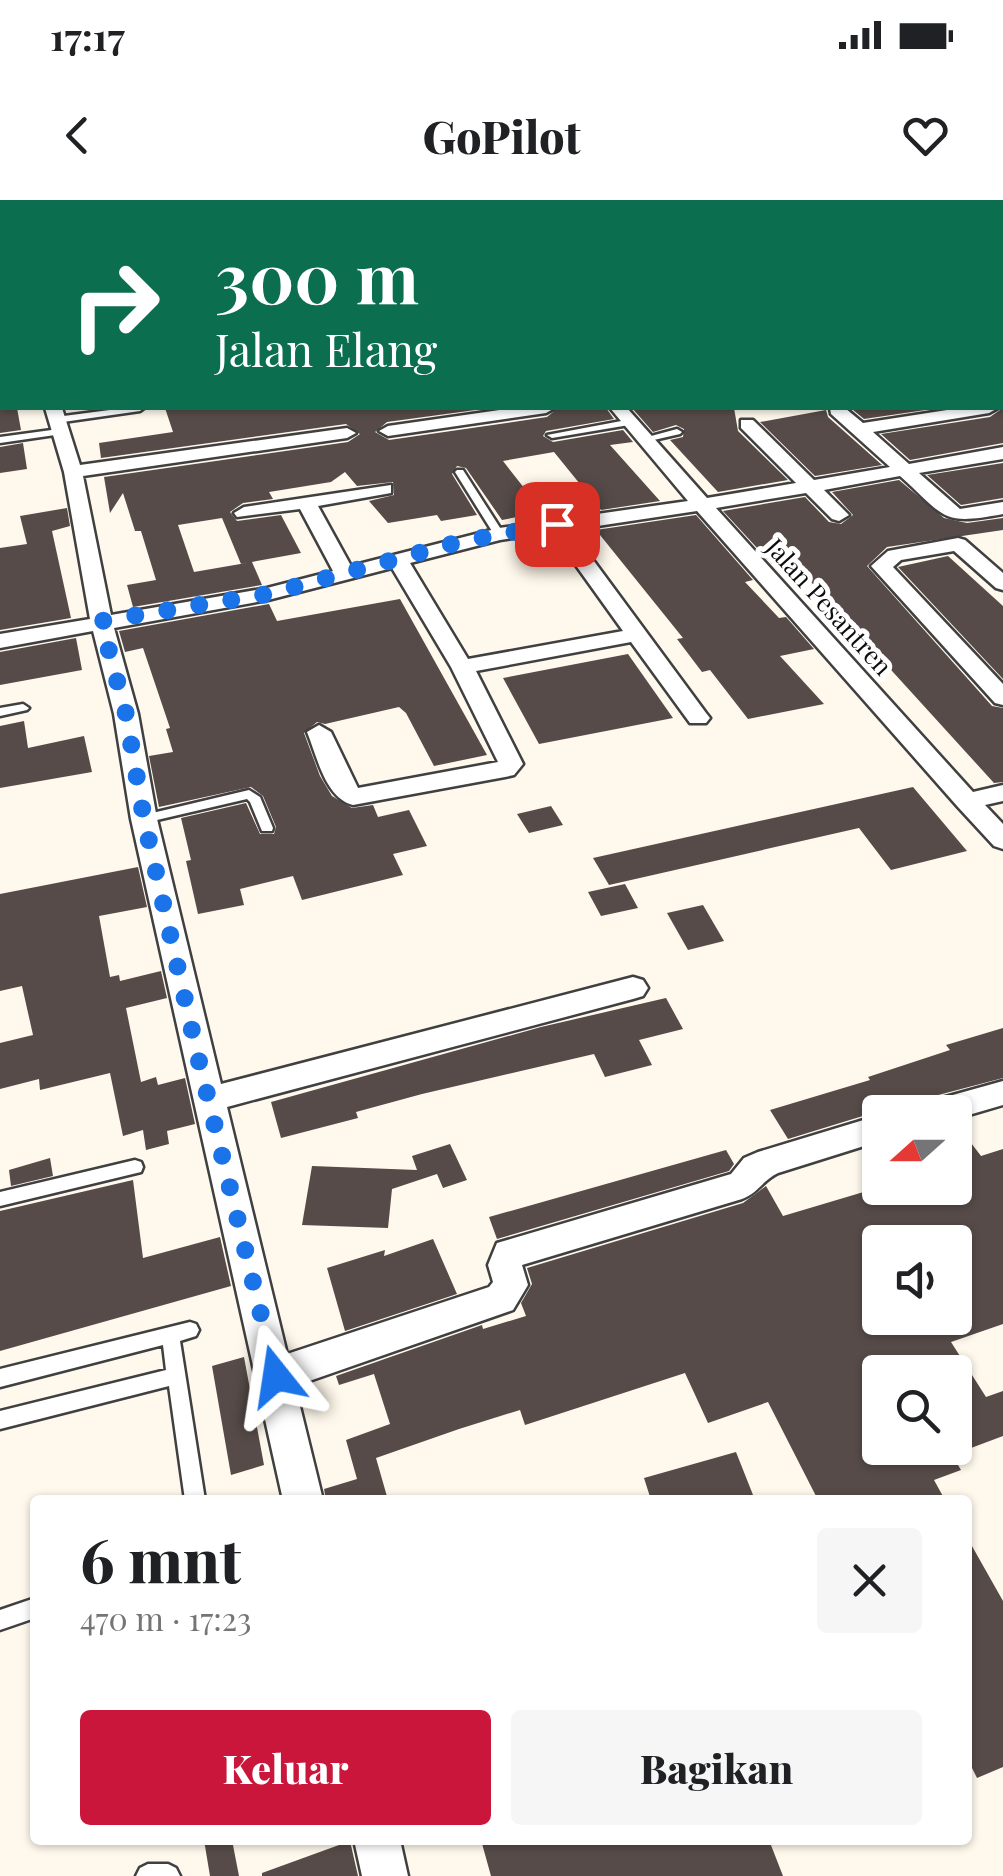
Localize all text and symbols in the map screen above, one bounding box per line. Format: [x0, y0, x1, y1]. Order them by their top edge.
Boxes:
text: 17:17 [50, 10, 125, 61]
text: GoPilot [423, 105, 580, 165]
icon: back [50, 108, 105, 163]
icon: heart [898, 108, 953, 163]
text: 300 m [215, 228, 419, 322]
icon: right [50, 240, 180, 370]
text: Jalan Elang [215, 318, 437, 378]
pin [515, 482, 600, 567]
icon: arrive [530, 497, 585, 552]
street label: Jalan Pesantren [759, 530, 900, 682]
north arrow [862, 1095, 972, 1205]
map controls [862, 1095, 972, 1465]
button: sound [862, 1225, 972, 1335]
position arrow [224, 1324, 328, 1428]
button: search [862, 1355, 972, 1465]
text: 6 mnt [80, 1518, 241, 1598]
button: close [817, 1528, 922, 1633]
text: 470 m · 17:23 [80, 1596, 251, 1639]
button: Keluar [80, 1710, 491, 1825]
button: Bagikan [511, 1710, 922, 1825]

